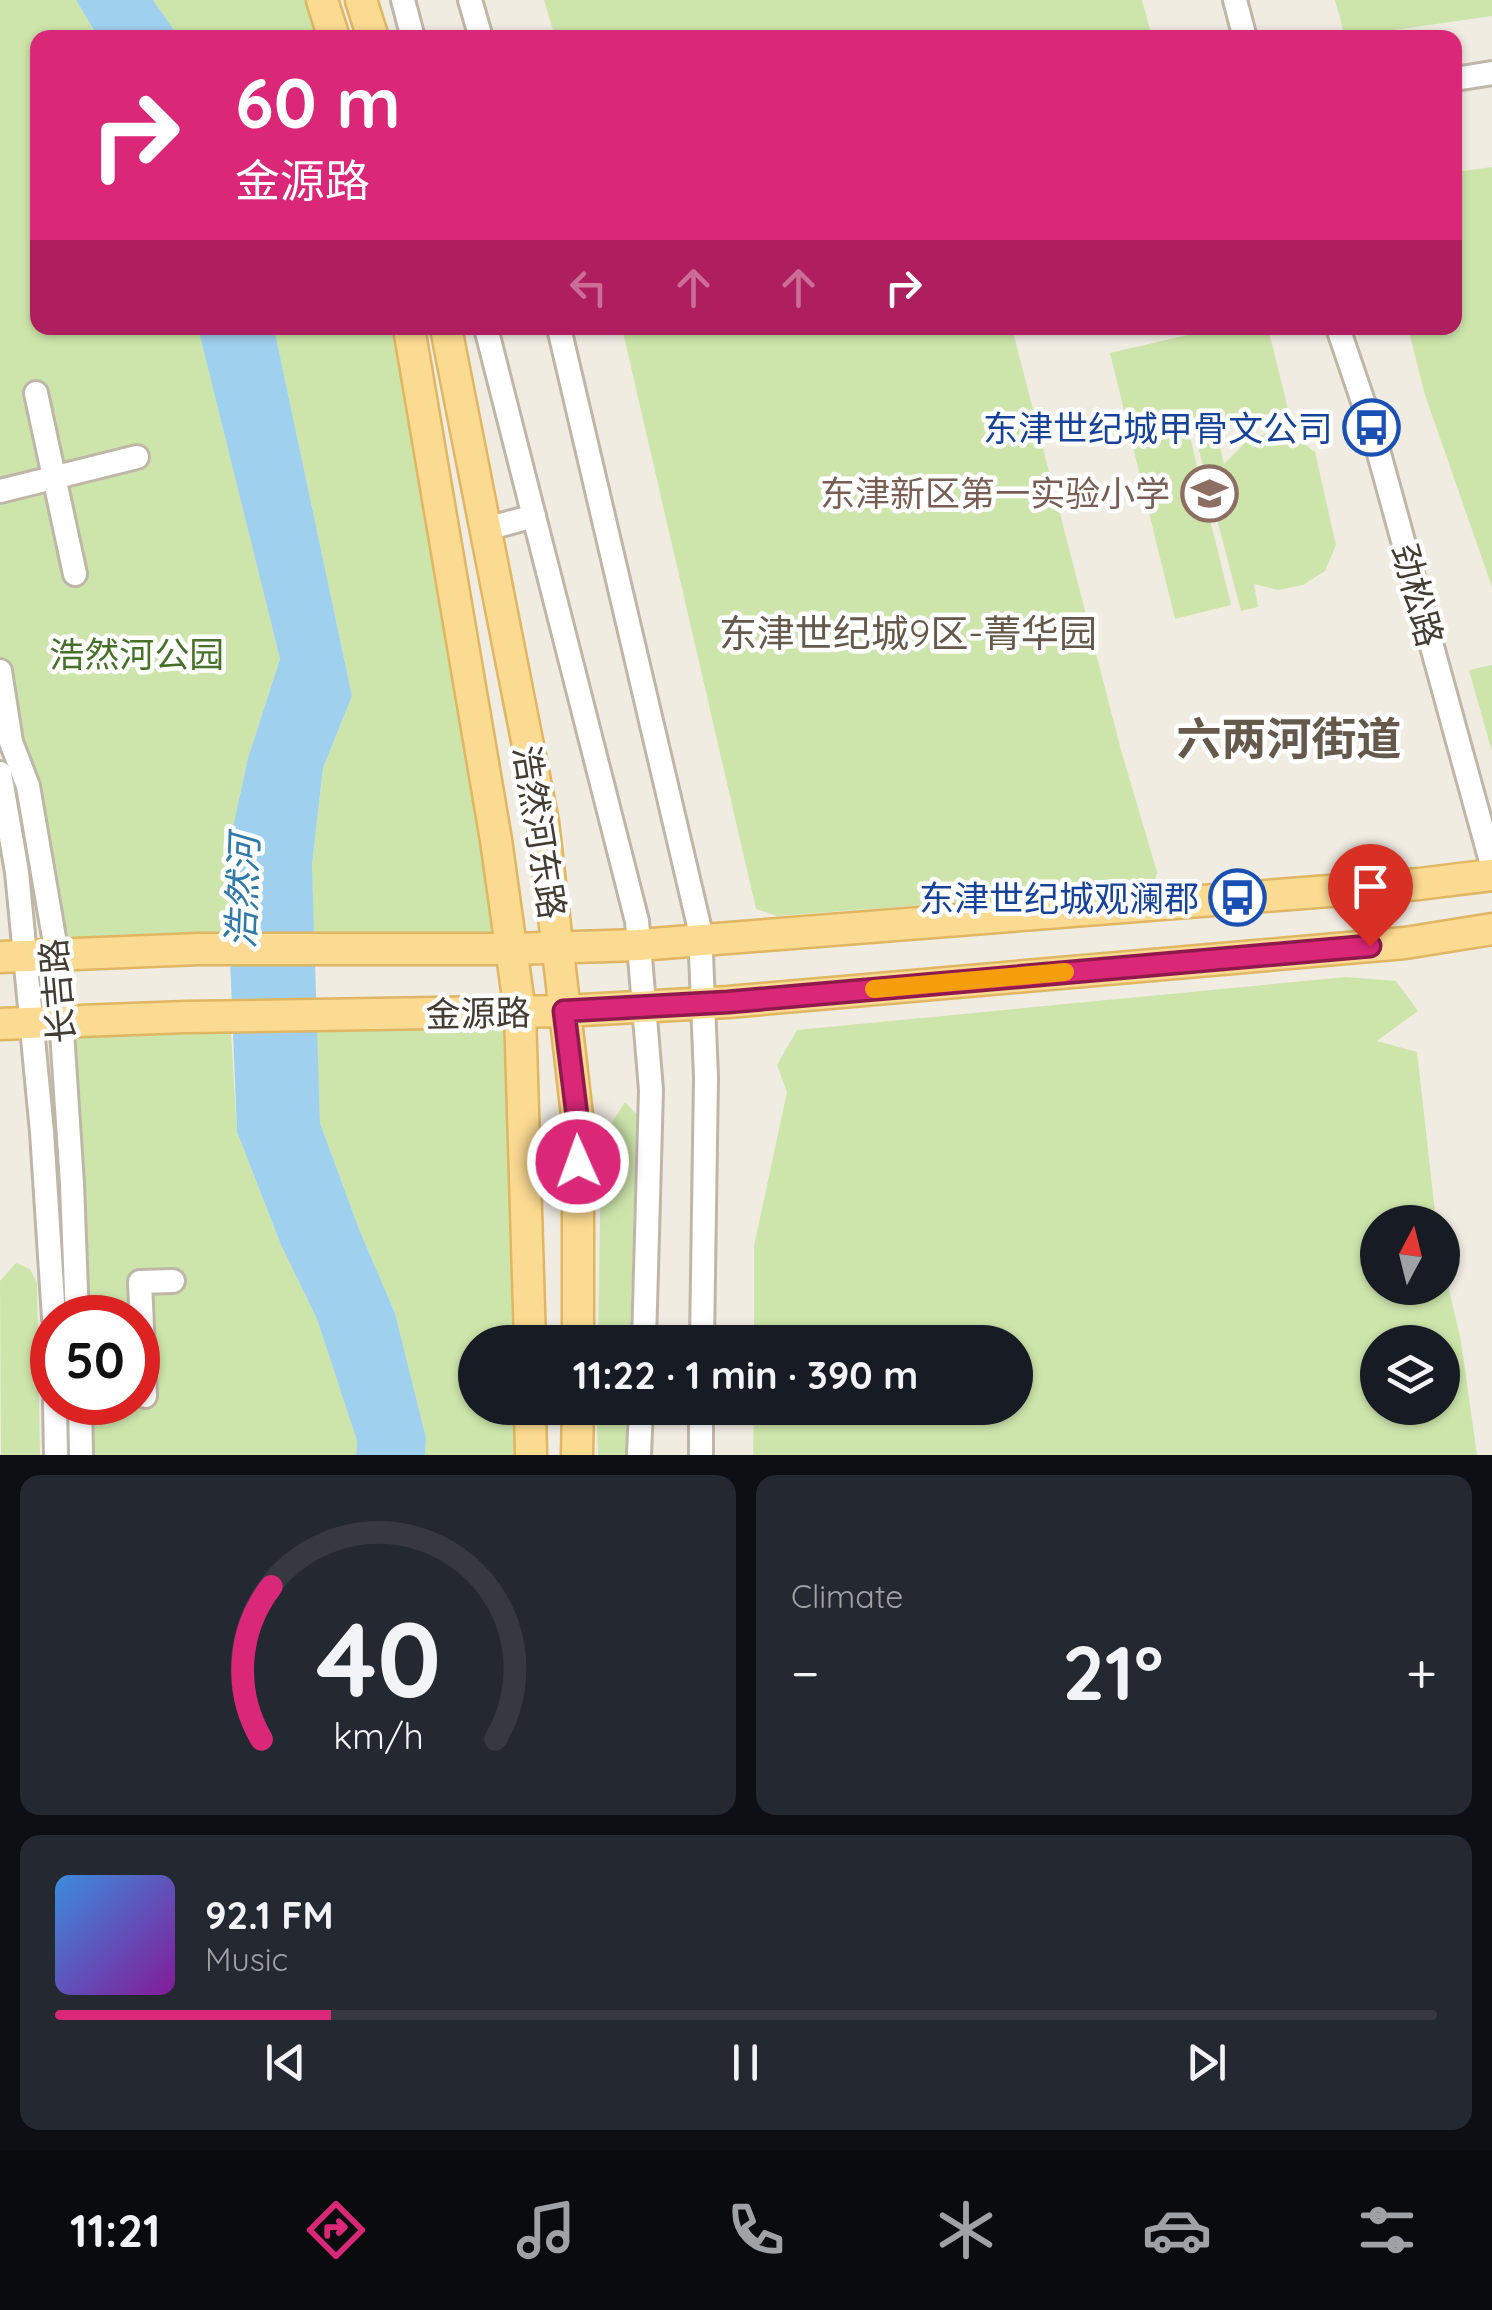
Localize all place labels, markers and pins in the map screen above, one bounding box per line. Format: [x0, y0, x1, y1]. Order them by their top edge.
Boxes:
bus stop icon: 东津世纪城甲骨文公司 [1342, 398, 1402, 458]
place label: 东津世纪城甲骨文公司 [983, 406, 1333, 450]
school or university icon: 东津新区第一实验小学 [1179, 463, 1239, 523]
place label: 东津新区第一实验小学 [820, 471, 1170, 515]
pin [1328, 844, 1413, 947]
bus stop icon: 东津世纪城观澜郡 [1208, 868, 1268, 928]
place label: 东津世纪城观澜郡 [919, 876, 1199, 920]

